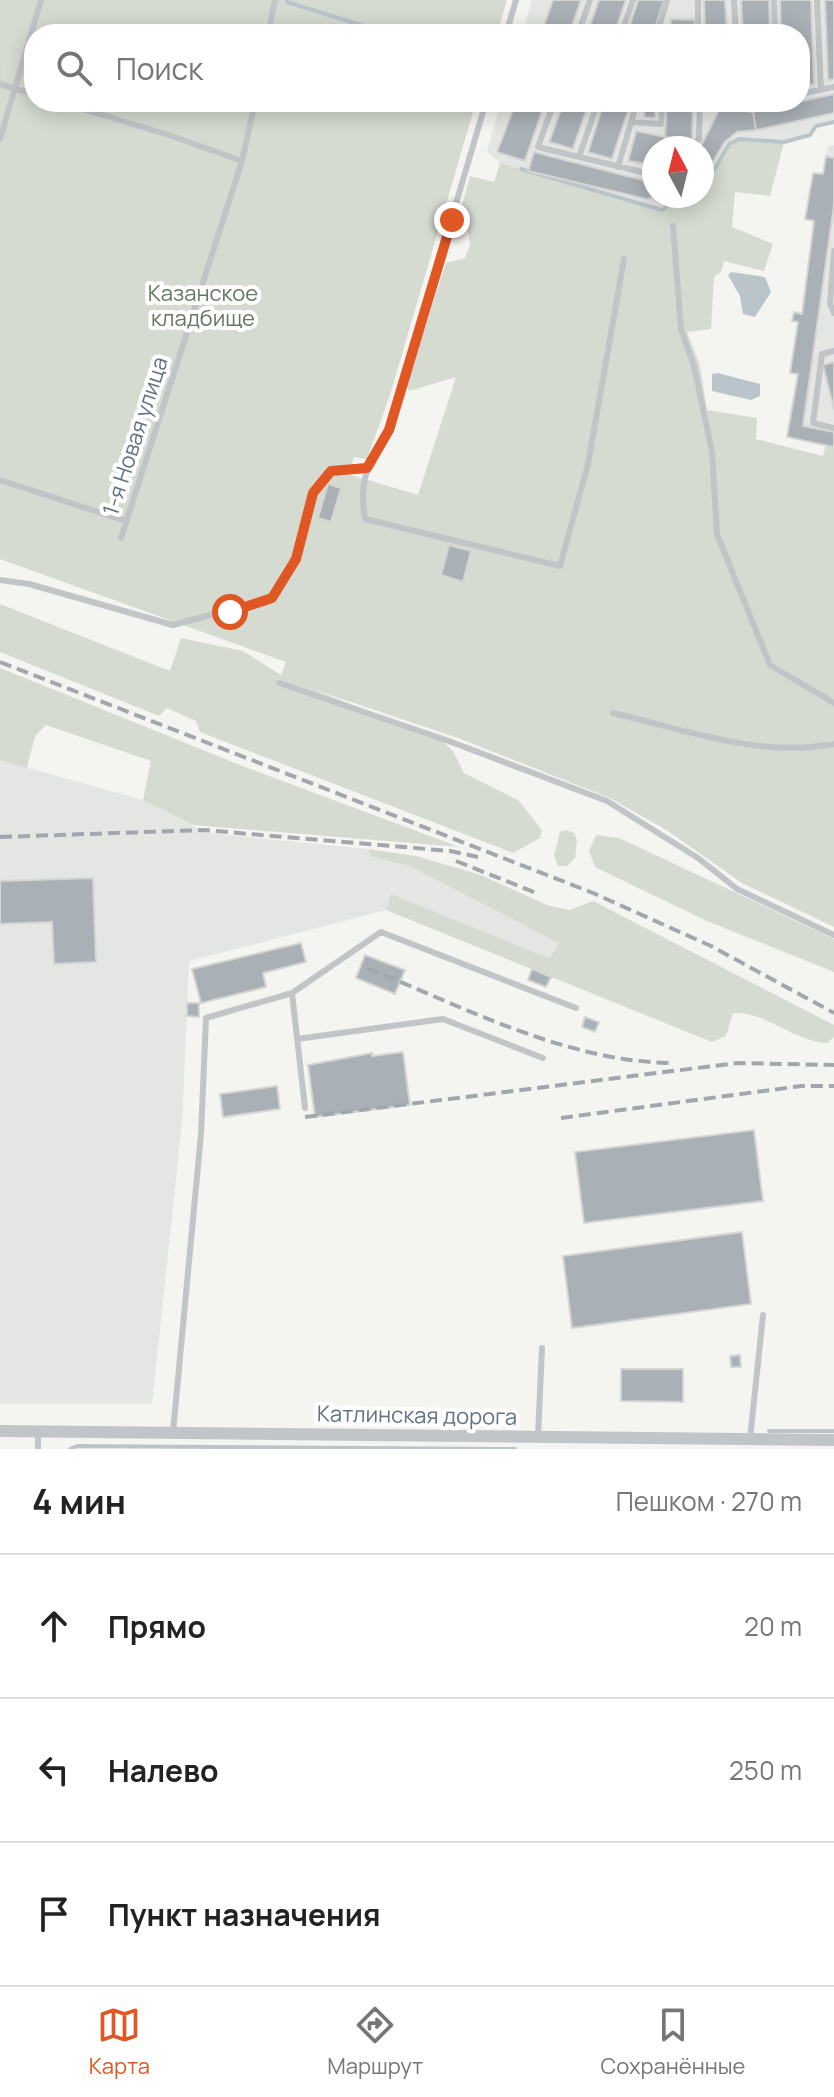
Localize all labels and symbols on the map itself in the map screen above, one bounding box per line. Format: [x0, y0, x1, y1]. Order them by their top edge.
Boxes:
north arrow [642, 136, 714, 208]
route end [434, 202, 470, 238]
park label: Казанское кладбище [148, 278, 258, 333]
street label: 1-я Новая улица [95, 353, 175, 519]
route start [212, 594, 248, 630]
street label: Катлинская дорога [317, 1398, 517, 1432]

